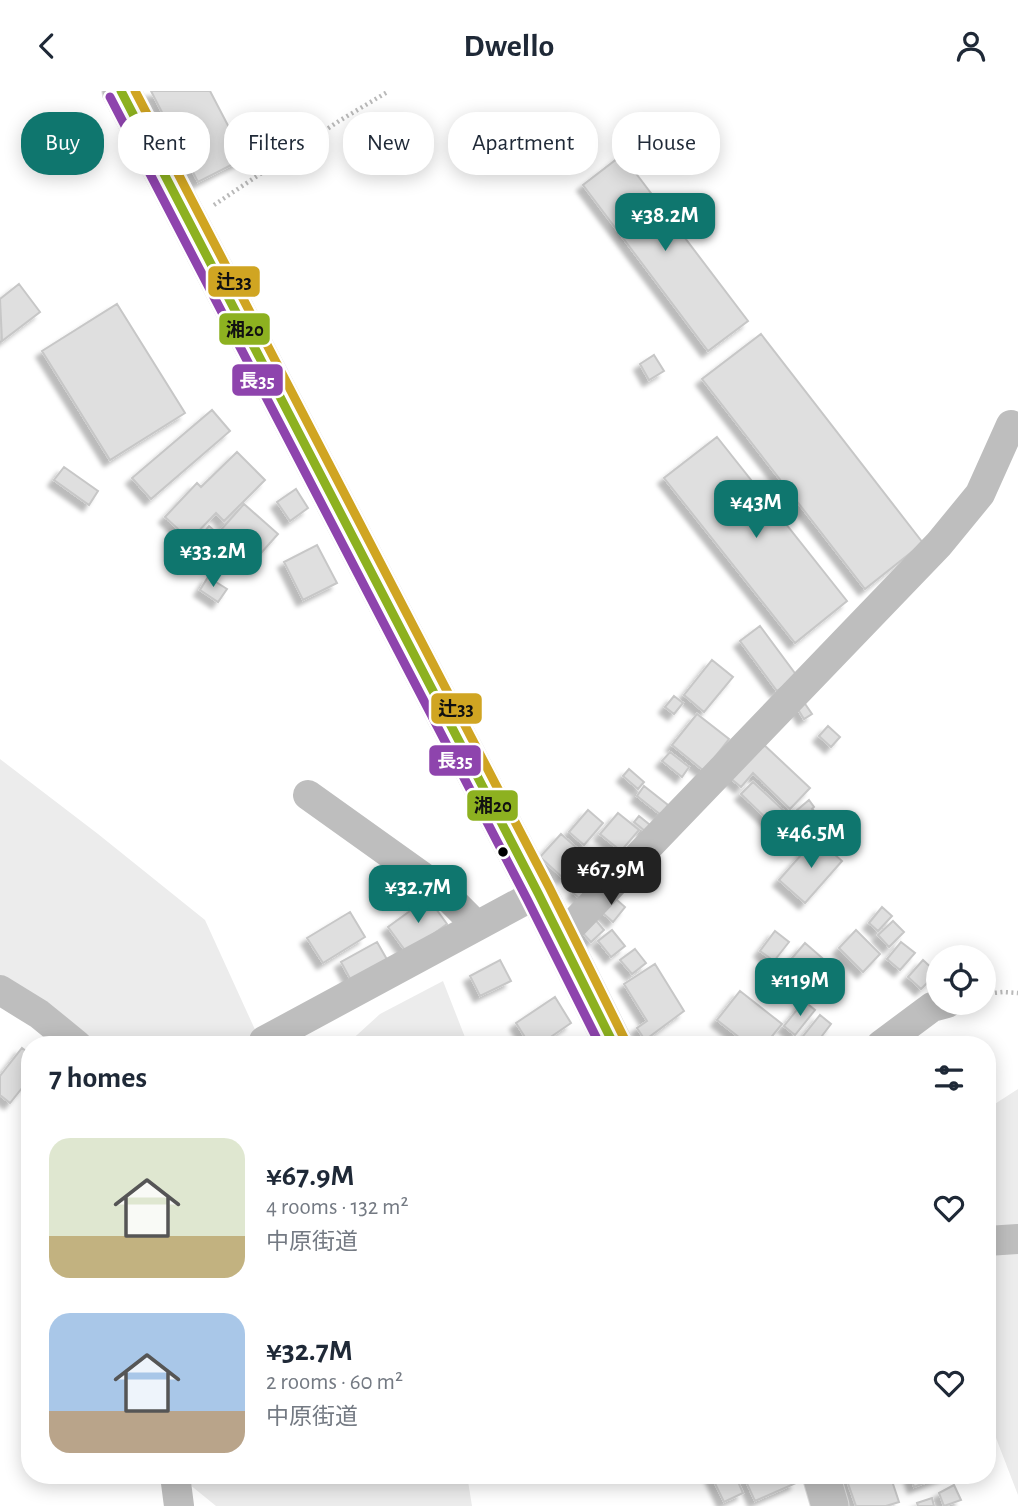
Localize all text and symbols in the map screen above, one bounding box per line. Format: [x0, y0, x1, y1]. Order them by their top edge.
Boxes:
icon: back [28, 27, 66, 65]
icon: person [952, 27, 990, 65]
text: Dwello [464, 30, 554, 62]
chip: Buy [21, 112, 104, 175]
chip: Rent [118, 112, 210, 175]
chip: Filters [224, 112, 329, 175]
chip: New [343, 112, 434, 175]
chip: Apartment [448, 112, 598, 175]
chip: House [612, 112, 720, 175]
pin: ¥38.2M [608, 193, 722, 253]
text: ¥38.2M [631, 204, 699, 227]
line badge: 辻33 [207, 265, 261, 298]
text: 辻33 [216, 272, 252, 292]
line badge: 湘20 [218, 312, 271, 346]
text: 湘20 [226, 320, 264, 340]
line badge: 長35 [231, 363, 284, 397]
text: 長35 [239, 372, 275, 391]
pin: ¥43M [715, 481, 797, 540]
text: ¥43M [730, 491, 782, 514]
pin: ¥33.2M [156, 529, 270, 589]
text: ¥33.2M [180, 540, 246, 563]
line badge: 辻33 [430, 692, 483, 725]
text: 辻33 [438, 699, 474, 719]
line badge: 長35 [428, 744, 482, 777]
text: 長35 [437, 752, 473, 771]
line badge: 湘20 [466, 789, 519, 822]
text: 湘20 [474, 796, 512, 816]
pin: ¥46.5M [754, 811, 868, 870]
text: ¥46.5M [777, 821, 845, 844]
unlabelled marker [496, 845, 510, 859]
pin: ¥67.9M [554, 847, 668, 907]
text: ¥67.9M [577, 858, 645, 881]
pin: ¥32.7M [361, 865, 475, 925]
text: ¥32.7M [385, 876, 451, 899]
map controls [926, 945, 996, 1015]
button: locate [926, 945, 996, 1015]
pin: ¥119M [751, 958, 849, 1018]
text: ¥119M [771, 969, 829, 992]
icon: filters [930, 1059, 968, 1097]
text: 7 homes [49, 1063, 147, 1093]
text: ¥67.9M [266, 1161, 355, 1191]
icon: home [105, 1166, 189, 1250]
icon: heart [930, 1189, 968, 1227]
text: 4 rooms · 132 m² [266, 1196, 408, 1219]
text: 中原街道 [266, 1231, 358, 1254]
text: ¥32.7M [266, 1336, 353, 1366]
icon: home [105, 1341, 189, 1425]
icon: heart [930, 1364, 968, 1402]
text: 2 rooms · 60 m² [266, 1371, 403, 1394]
text: 中原街道 [266, 1406, 358, 1429]

